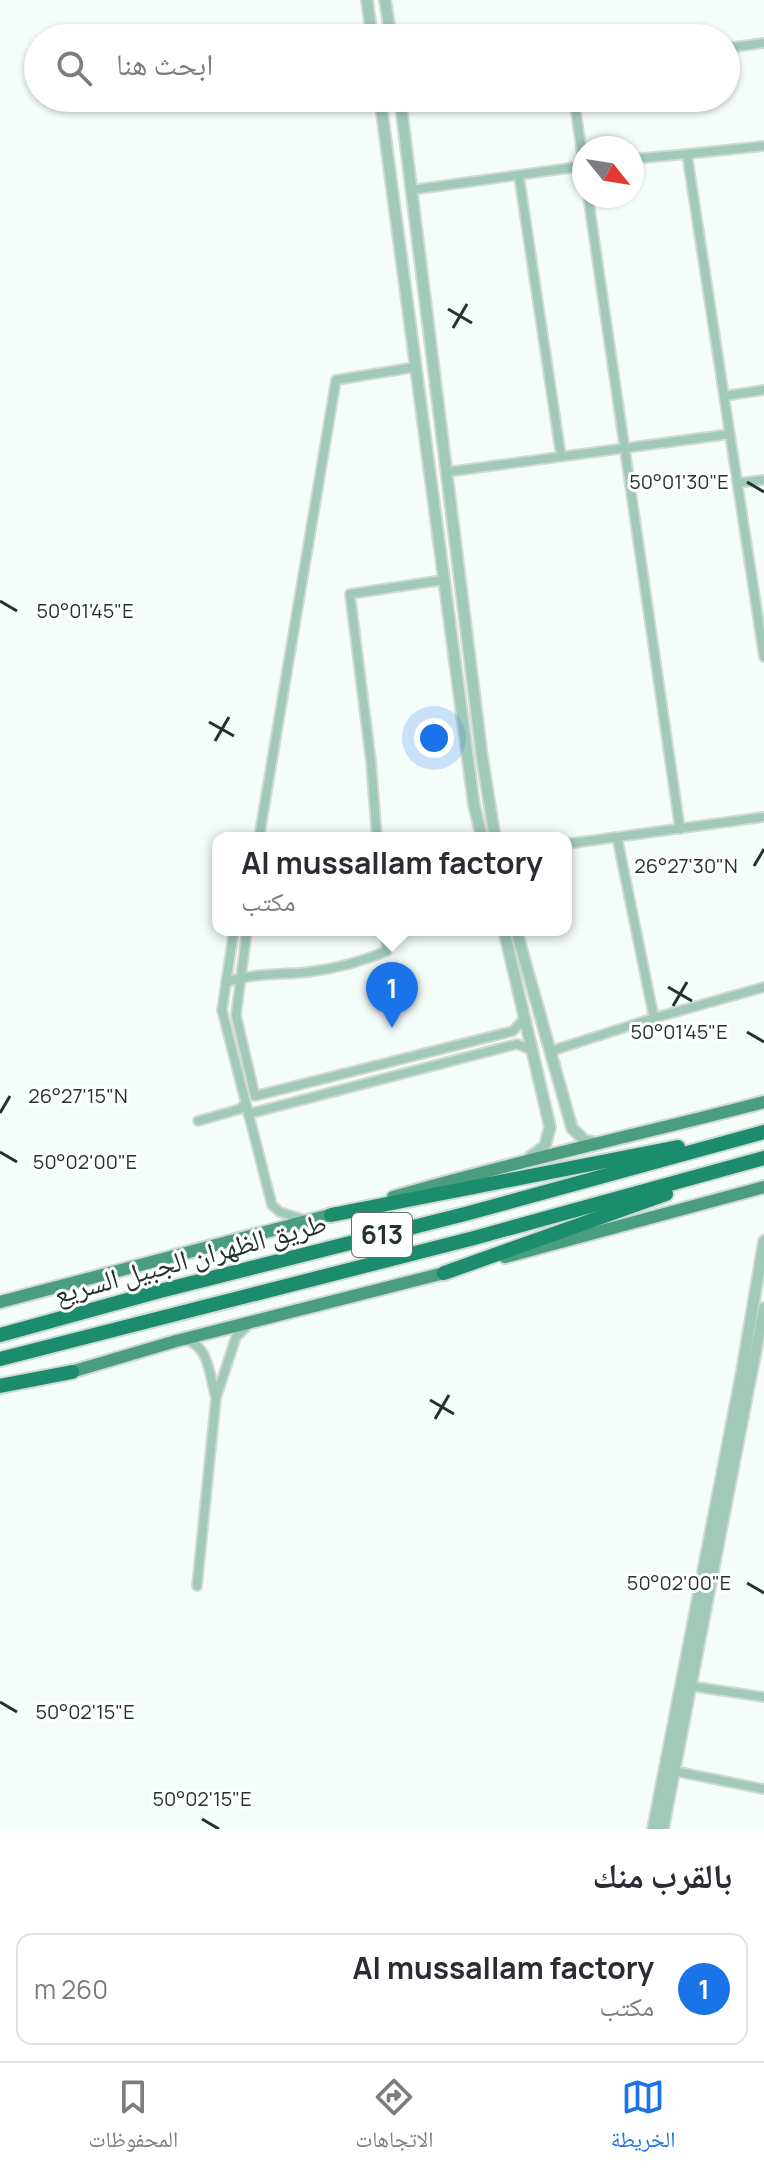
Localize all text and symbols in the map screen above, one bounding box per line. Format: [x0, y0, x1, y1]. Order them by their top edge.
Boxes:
search box [24, 24, 740, 112]
text: ابحث هنا [116, 43, 213, 84]
icon: search [52, 46, 96, 90]
north arrow [572, 136, 644, 208]
text: 50°01'30"E [629, 468, 729, 495]
text: 50°01'45"E [36, 597, 134, 624]
your location [414, 718, 454, 758]
popup [212, 832, 572, 936]
text: Al mussallam factory [241, 842, 543, 883]
text: 26°27'30"N [634, 852, 738, 879]
text: مكتب [241, 883, 296, 919]
pin: 1 [366, 962, 418, 1028]
text: 50°01'45"E [630, 1018, 728, 1045]
text: 26°27'15"N [28, 1082, 128, 1109]
text: 50°02'00"E [33, 1148, 137, 1175]
street label: طريق الظهران الجبيل السريع [49, 1202, 330, 1312]
road number: 613 [352, 1213, 412, 1257]
text: 50°02'00"E [627, 1569, 731, 1596]
text: 50°02'15"E [35, 1698, 135, 1725]
text: 50°02'15"E [152, 1785, 252, 1812]
text: بالقرب منك [592, 1852, 732, 1898]
text: Al mussallam factory [352, 1947, 654, 1988]
text: 260 m [34, 1971, 108, 2007]
text: 1 [698, 1971, 710, 2007]
text: مكتب [600, 1988, 654, 2024]
tab: المحفوظات [89, 2075, 178, 2161]
tab: الاتجاهات [355, 2075, 433, 2161]
tab: الخريطة [611, 2075, 675, 2161]

